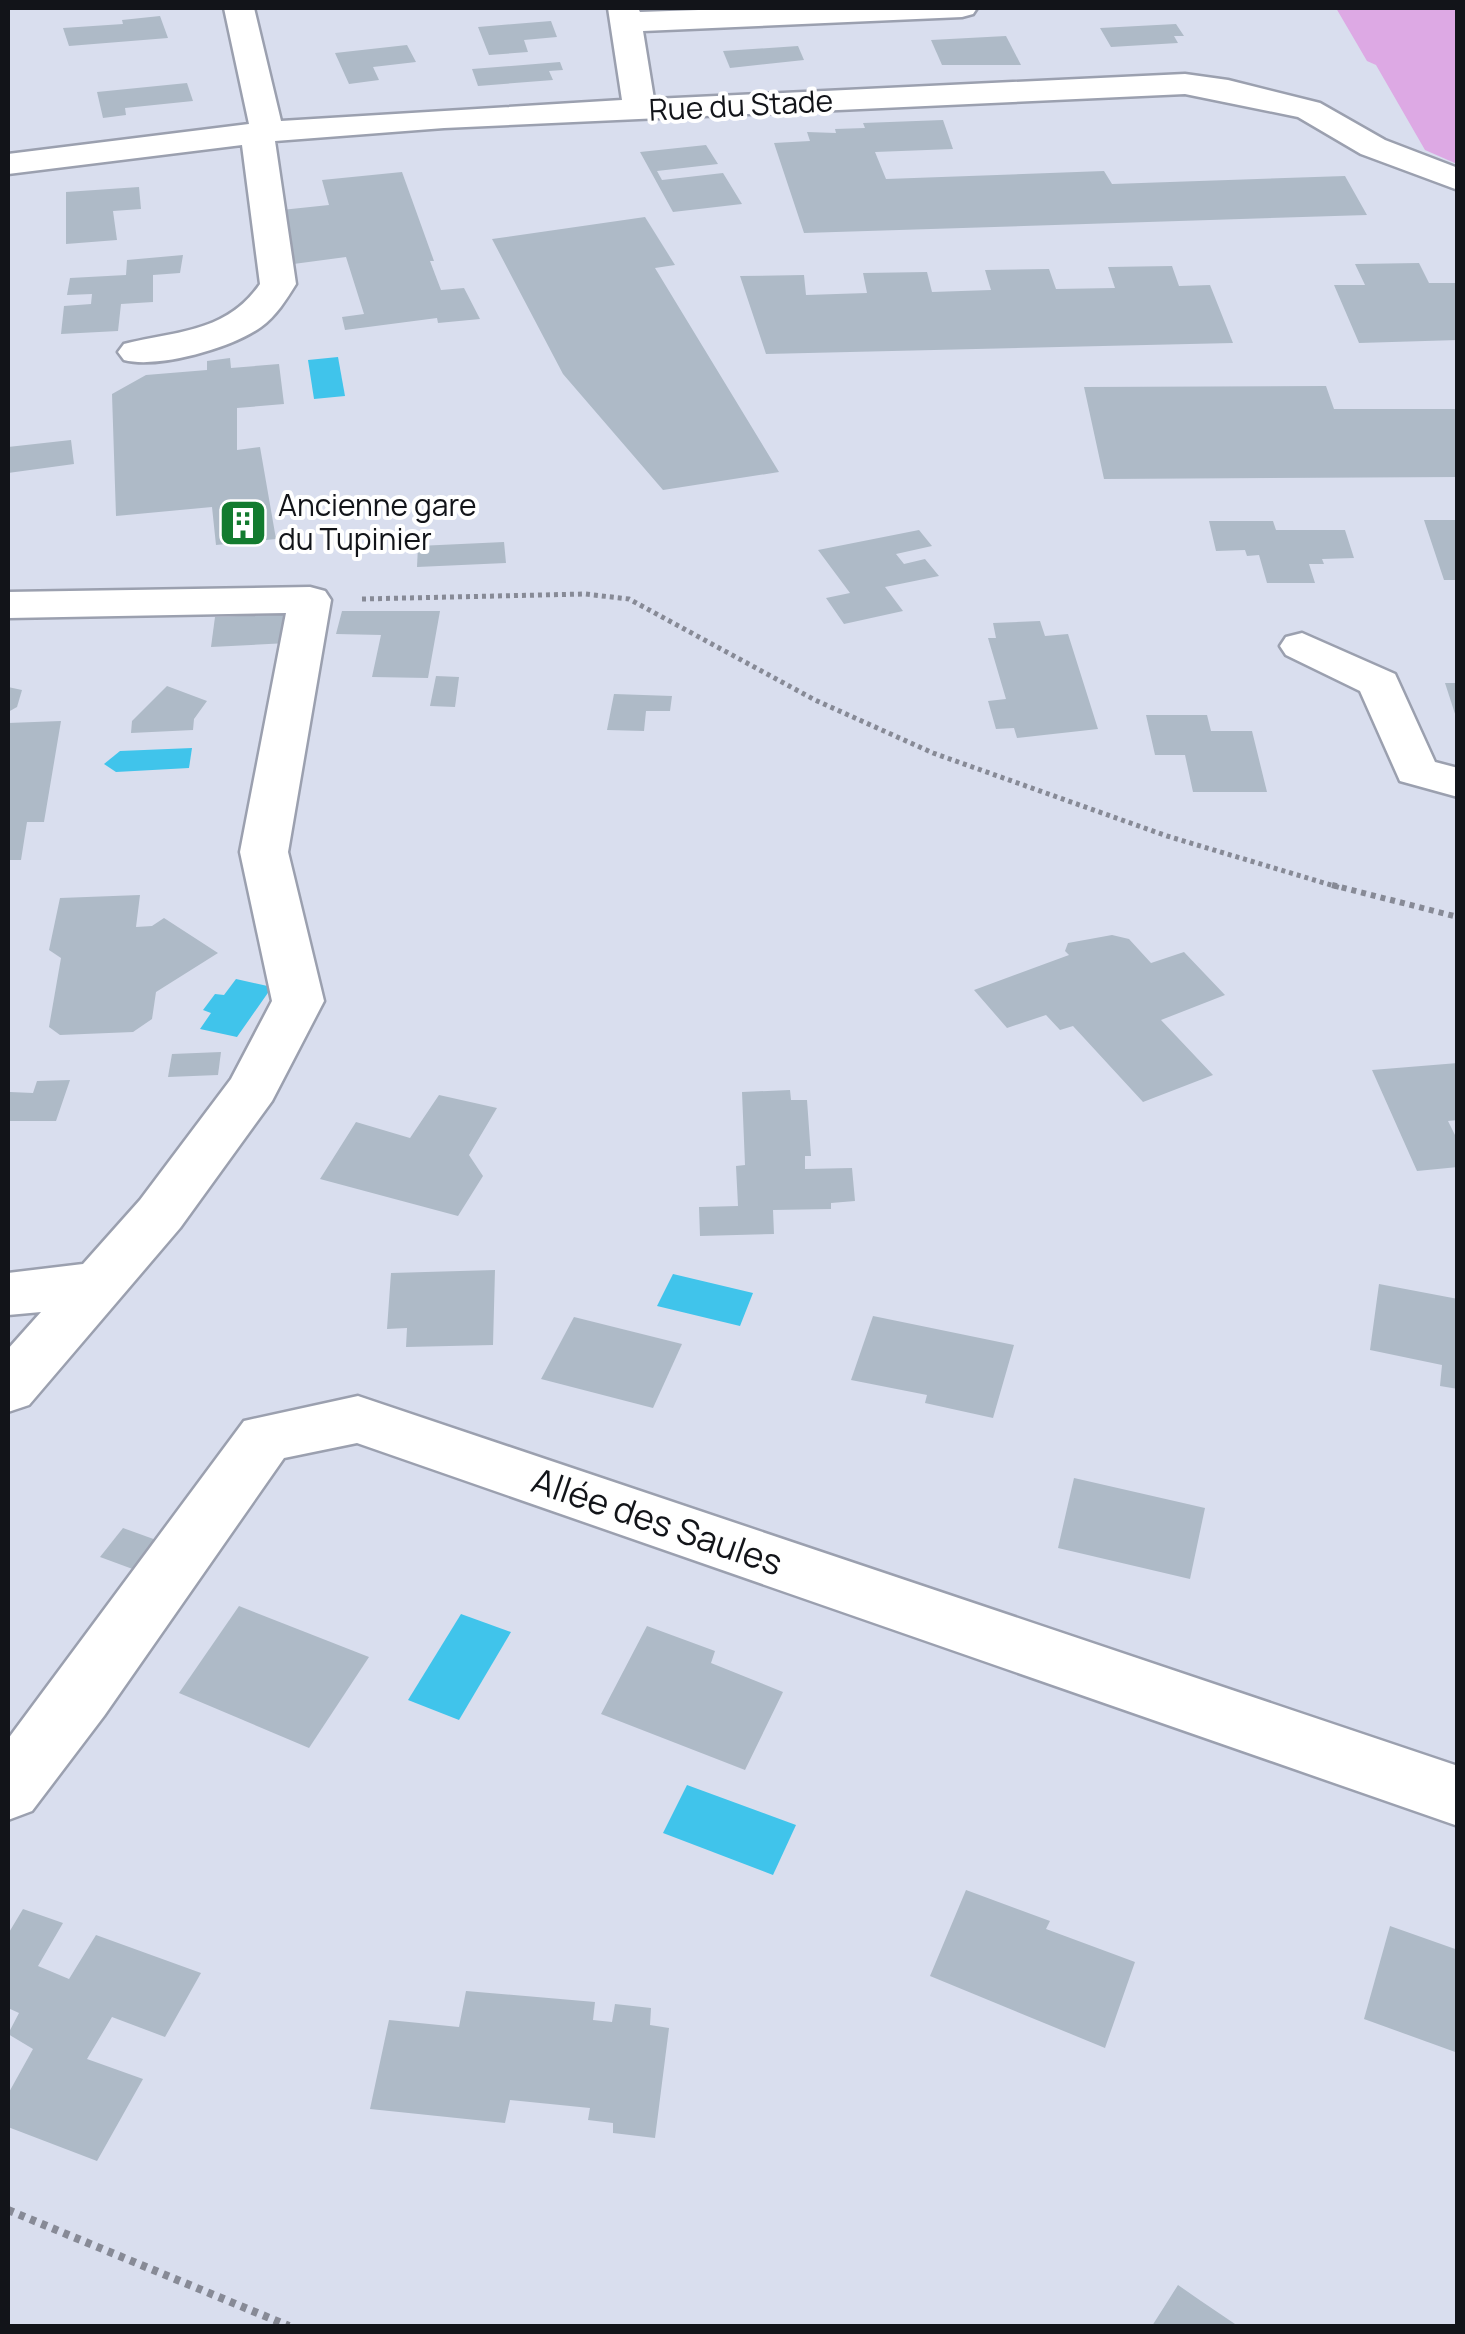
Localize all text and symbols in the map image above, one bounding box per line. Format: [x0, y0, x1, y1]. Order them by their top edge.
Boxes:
street label: Rue du Stade [648, 79, 834, 130]
place label: Ancienne gare du Tupinier [278, 484, 477, 559]
building icon: Ancienne gare du Tupinier [217, 497, 269, 549]
street label: Allée des Saules [526, 1456, 789, 1586]

